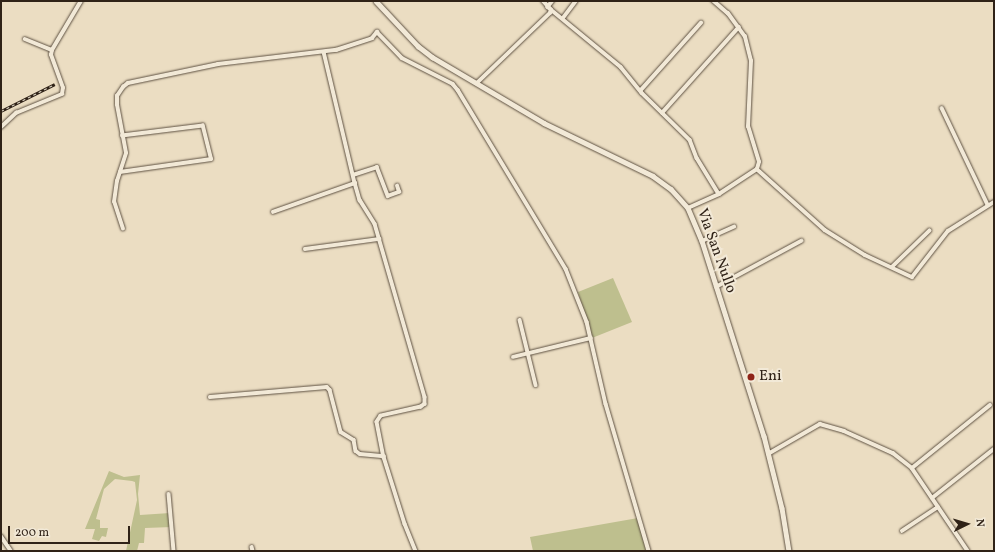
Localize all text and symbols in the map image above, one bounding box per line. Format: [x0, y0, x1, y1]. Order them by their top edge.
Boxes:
street label: Via San Nullo [692, 206, 740, 296]
place label: Eni [759, 368, 781, 386]
marker: Eni [746, 372, 756, 382]
north arrow [947, 504, 987, 544]
scale bar [10, 518, 132, 544]
text: N [972, 518, 987, 528]
text: 200 m [15, 525, 49, 541]

